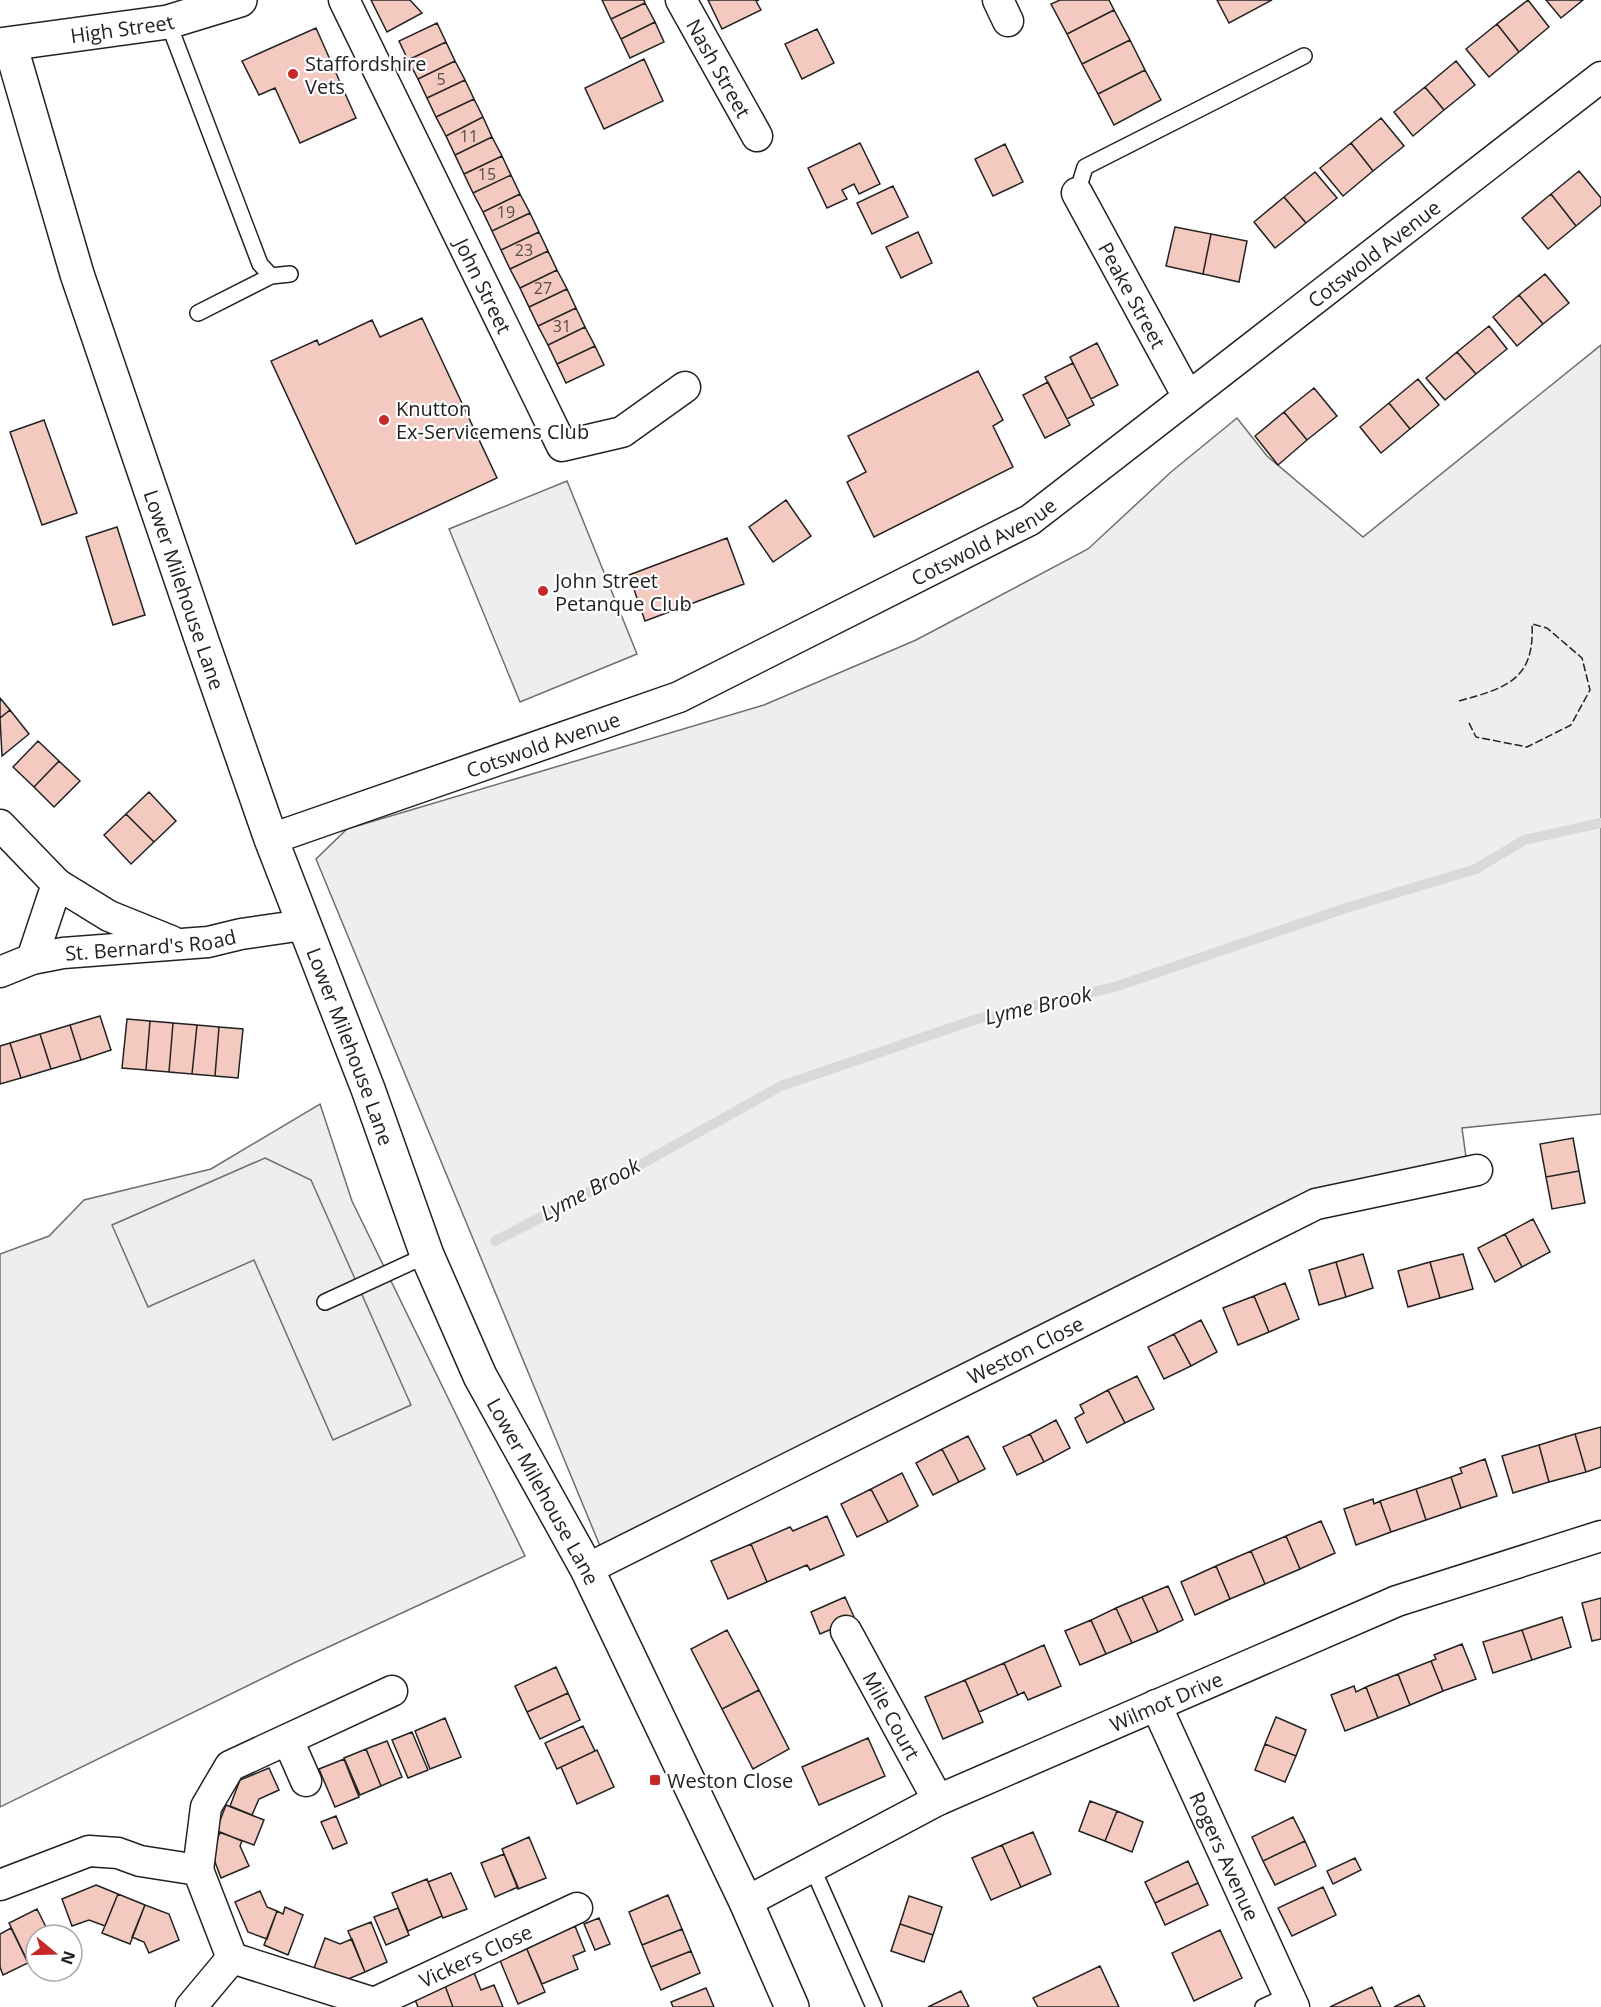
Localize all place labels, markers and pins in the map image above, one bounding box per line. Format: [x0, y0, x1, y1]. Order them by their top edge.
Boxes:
place label: Staffordshire Vets [305, 50, 426, 100]
marker: Staffordshire Vets [286, 67, 300, 81]
place label: Knutton Ex-Servicemens Club [396, 395, 589, 445]
marker: Knutton Ex-Servicemens Club [377, 413, 391, 427]
place label: John Street Petanque Club [553, 567, 692, 617]
marker: John Street Petanque Club [536, 584, 550, 598]
place label: Weston Close [667, 1767, 793, 1794]
marker: Weston Close [648, 1773, 662, 1787]

